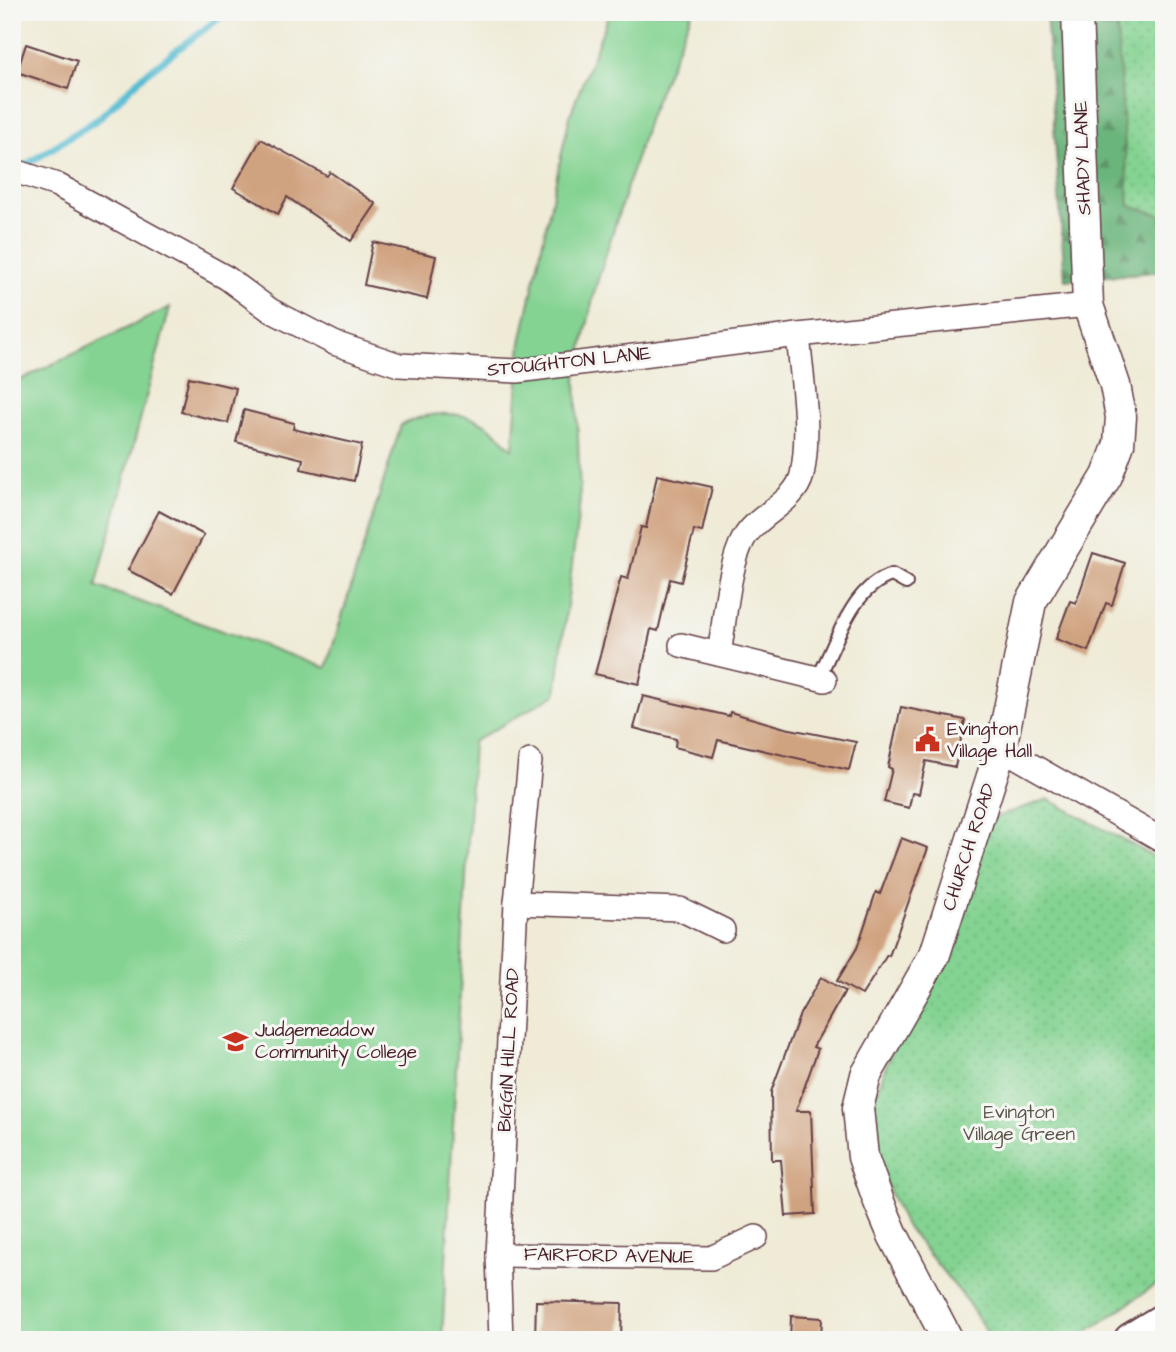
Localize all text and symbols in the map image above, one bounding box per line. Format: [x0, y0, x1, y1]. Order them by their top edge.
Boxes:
street label: SHADY LANE [1068, 100, 1098, 216]
street label: STOUGHTON LANE [486, 340, 652, 384]
place label: Evington Village Hall [947, 716, 1032, 766]
public building icon: Evington Village Hall [913, 726, 941, 754]
street label: CHURCH ROAD [936, 780, 1002, 914]
street label: BIGGIN HILL ROAD [491, 967, 527, 1133]
place label: Judgemeadow Community College [255, 1017, 417, 1067]
school or university icon: Judgemeadow Community College [221, 1027, 249, 1055]
park label: Evington Village Green [963, 1099, 1075, 1149]
street label: FAIRFORD AVENUE [524, 1241, 694, 1271]

